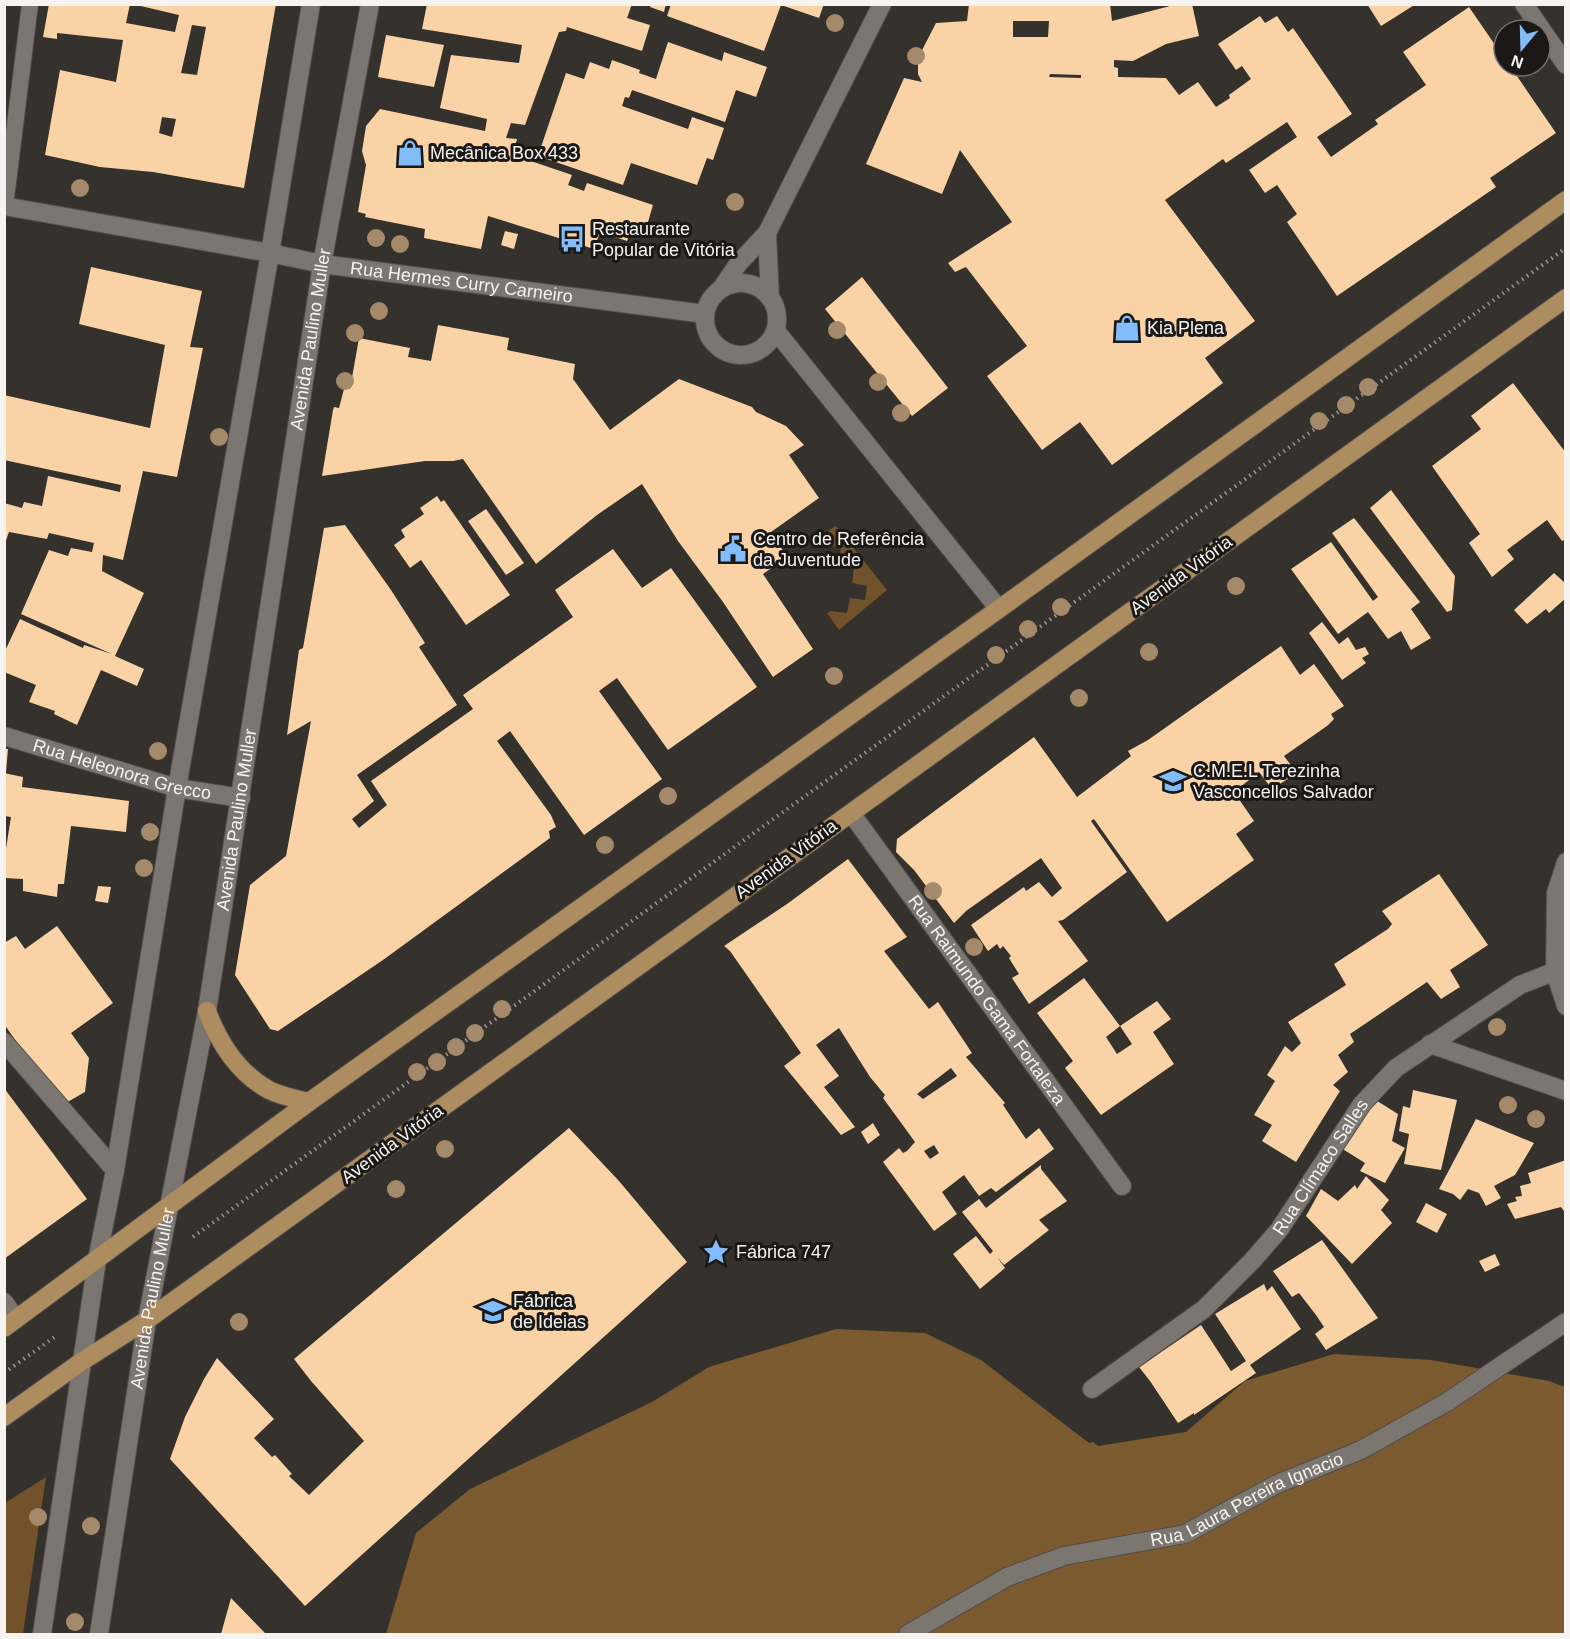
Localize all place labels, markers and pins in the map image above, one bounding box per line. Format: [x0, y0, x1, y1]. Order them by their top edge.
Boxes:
shop icon: Mecânica Box 433 [395, 138, 425, 168]
place label: Mecânica Box 433 [430, 143, 578, 163]
place label: Restaurante Popular de Vitória [592, 219, 736, 260]
bus stop icon: Restaurante Popular de Vitória [557, 224, 587, 254]
shop icon: Kia Plena [1112, 313, 1142, 343]
place label: Kia Plena [1147, 318, 1225, 338]
place label: Centro de Referência da Juventude [753, 529, 925, 570]
public building icon: Centro de Referência da Juventude [718, 534, 748, 564]
place label: C.M.E.L Terezinha Vasconcellos Salvador [1193, 761, 1374, 802]
school or university icon: C.M.E.L Terezinha Vasconcellos Salvador [1158, 766, 1188, 796]
place icon: Fábrica 747 [701, 1237, 731, 1267]
place label: Fábrica 747 [736, 1242, 831, 1262]
place label: Fábrica de Ideias [513, 1291, 586, 1332]
school or university icon: Fábrica de Ideias [478, 1296, 508, 1326]

